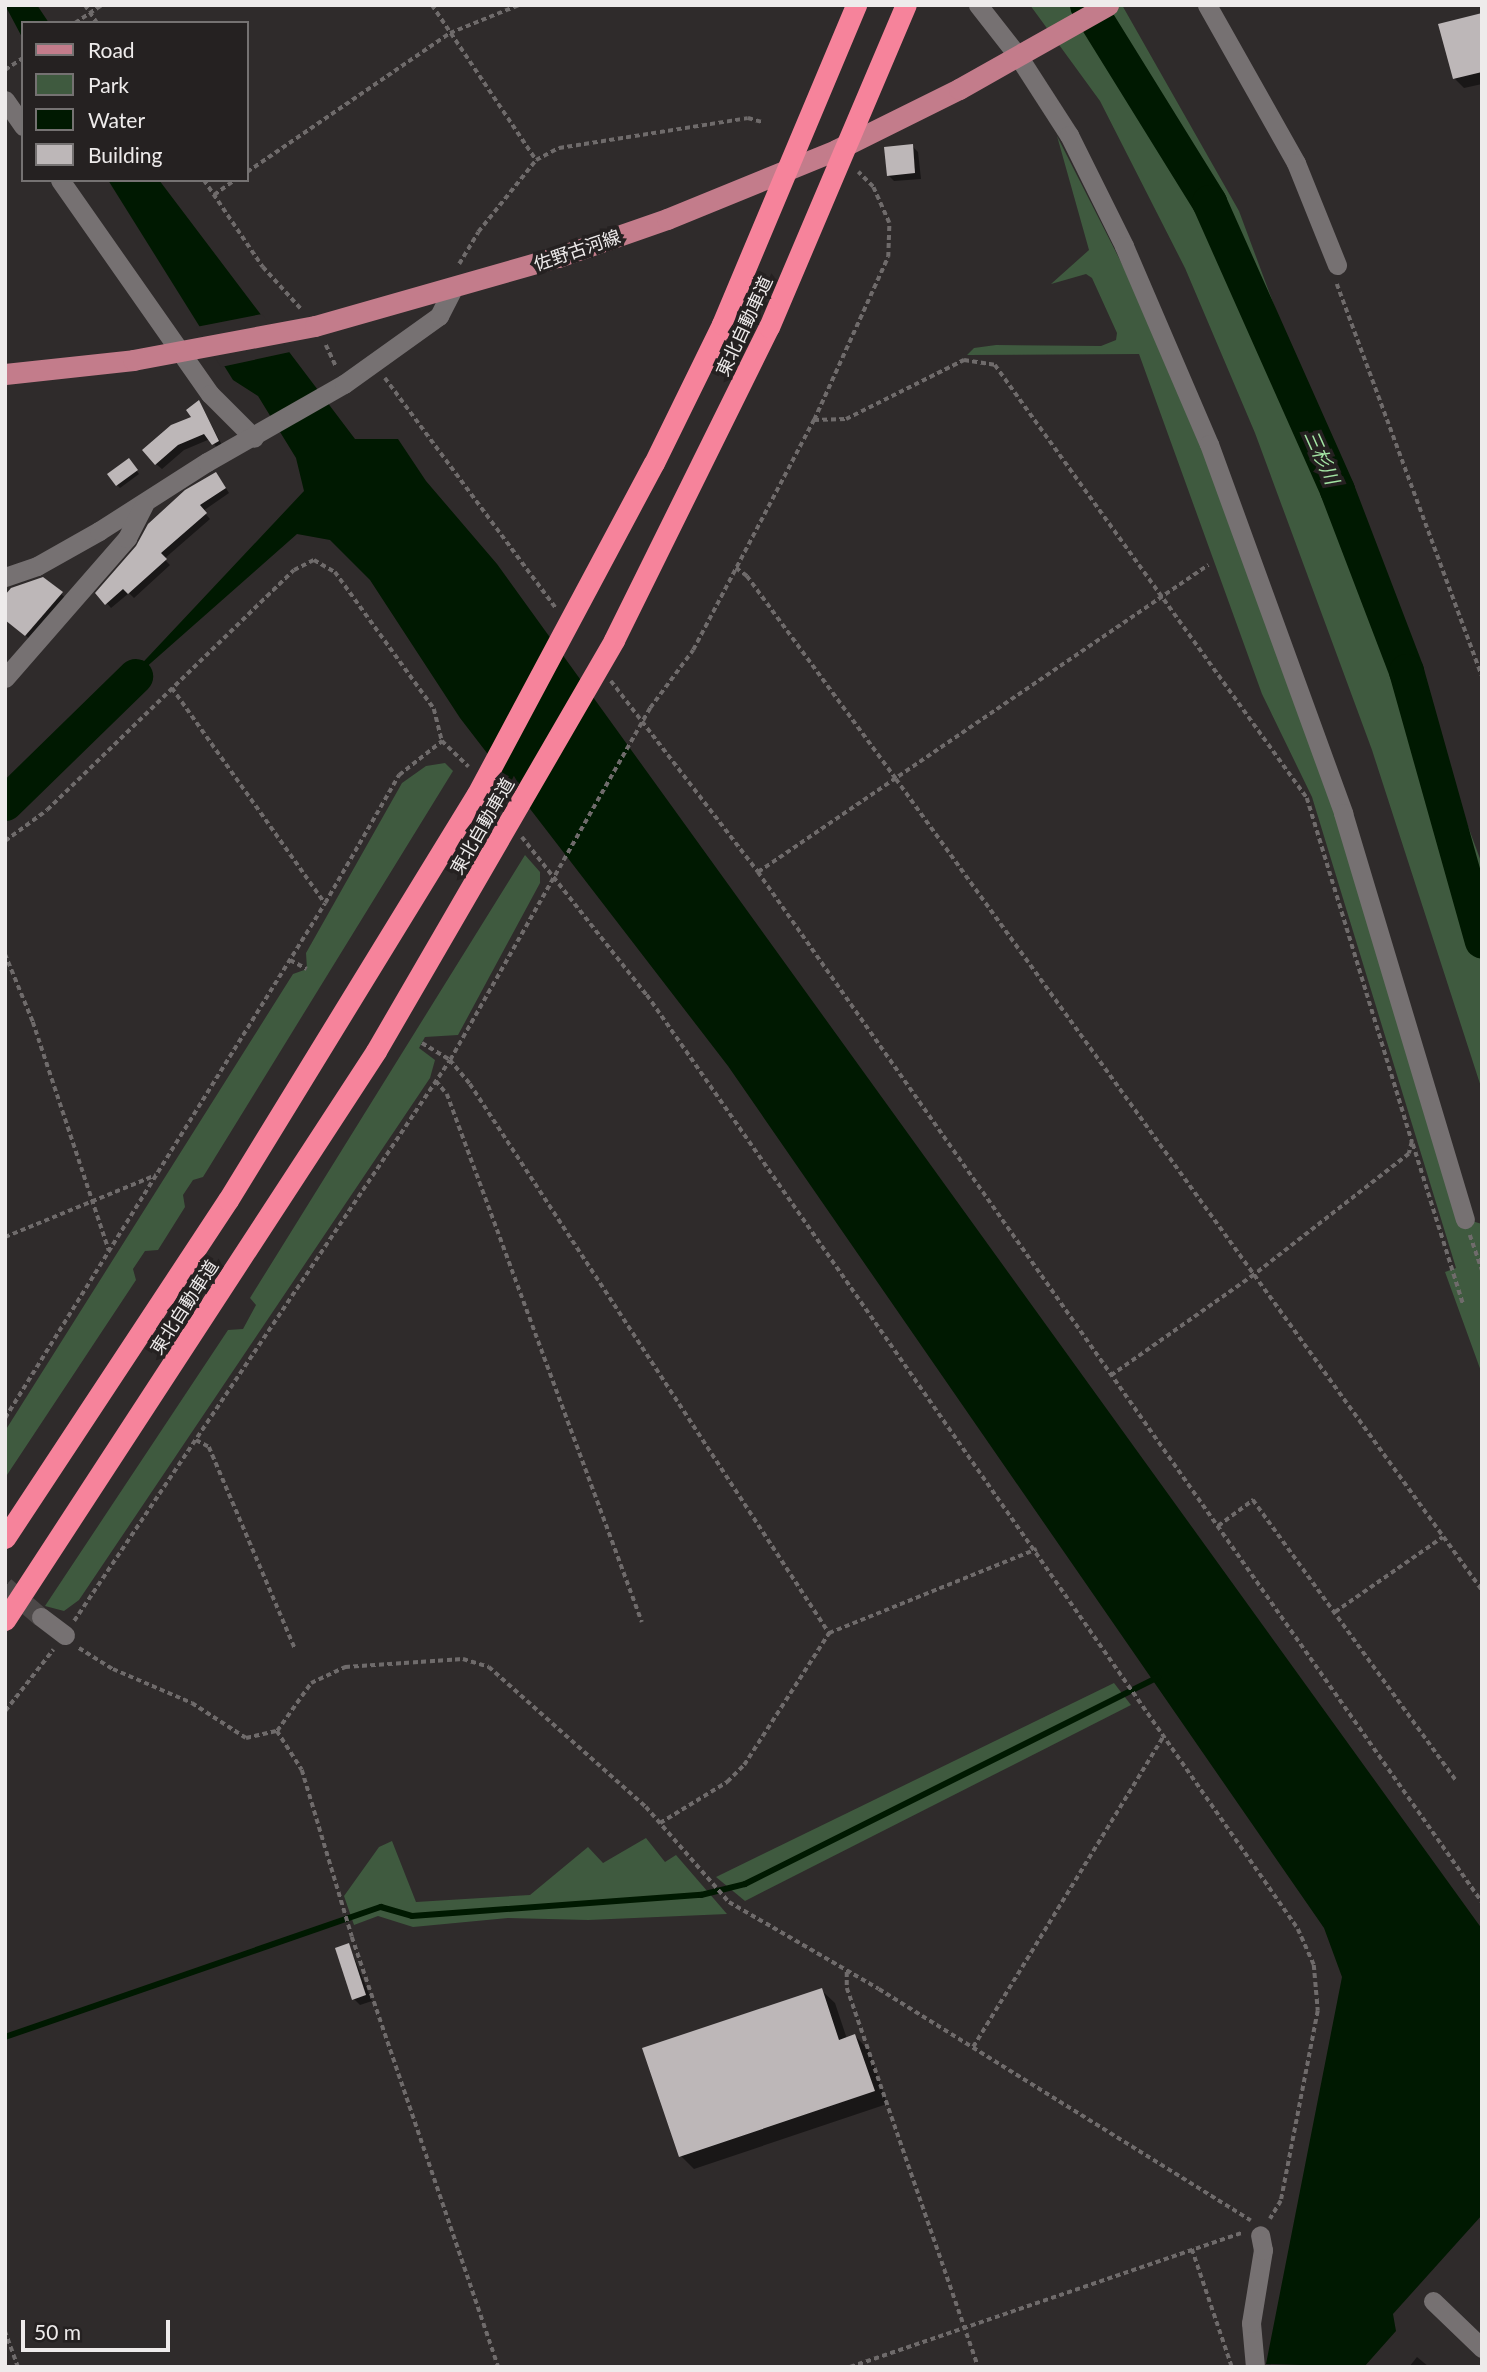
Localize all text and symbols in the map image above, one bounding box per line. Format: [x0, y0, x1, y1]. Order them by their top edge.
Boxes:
legend [21, 21, 248, 182]
text: Road [88, 37, 135, 62]
text: Park [88, 72, 129, 97]
text: Water [88, 107, 145, 132]
text: Building [88, 142, 163, 167]
street label: 佐野古河線 [531, 225, 623, 275]
street label: 東北自動車道 [711, 272, 777, 380]
water label: 三杉川 [1300, 426, 1344, 488]
street label: 東北自動車道 [446, 774, 518, 878]
street label: 東北自動車道 [146, 1256, 222, 1358]
scale bar [24, 2306, 173, 2350]
text: 50 m [34, 2319, 81, 2344]

